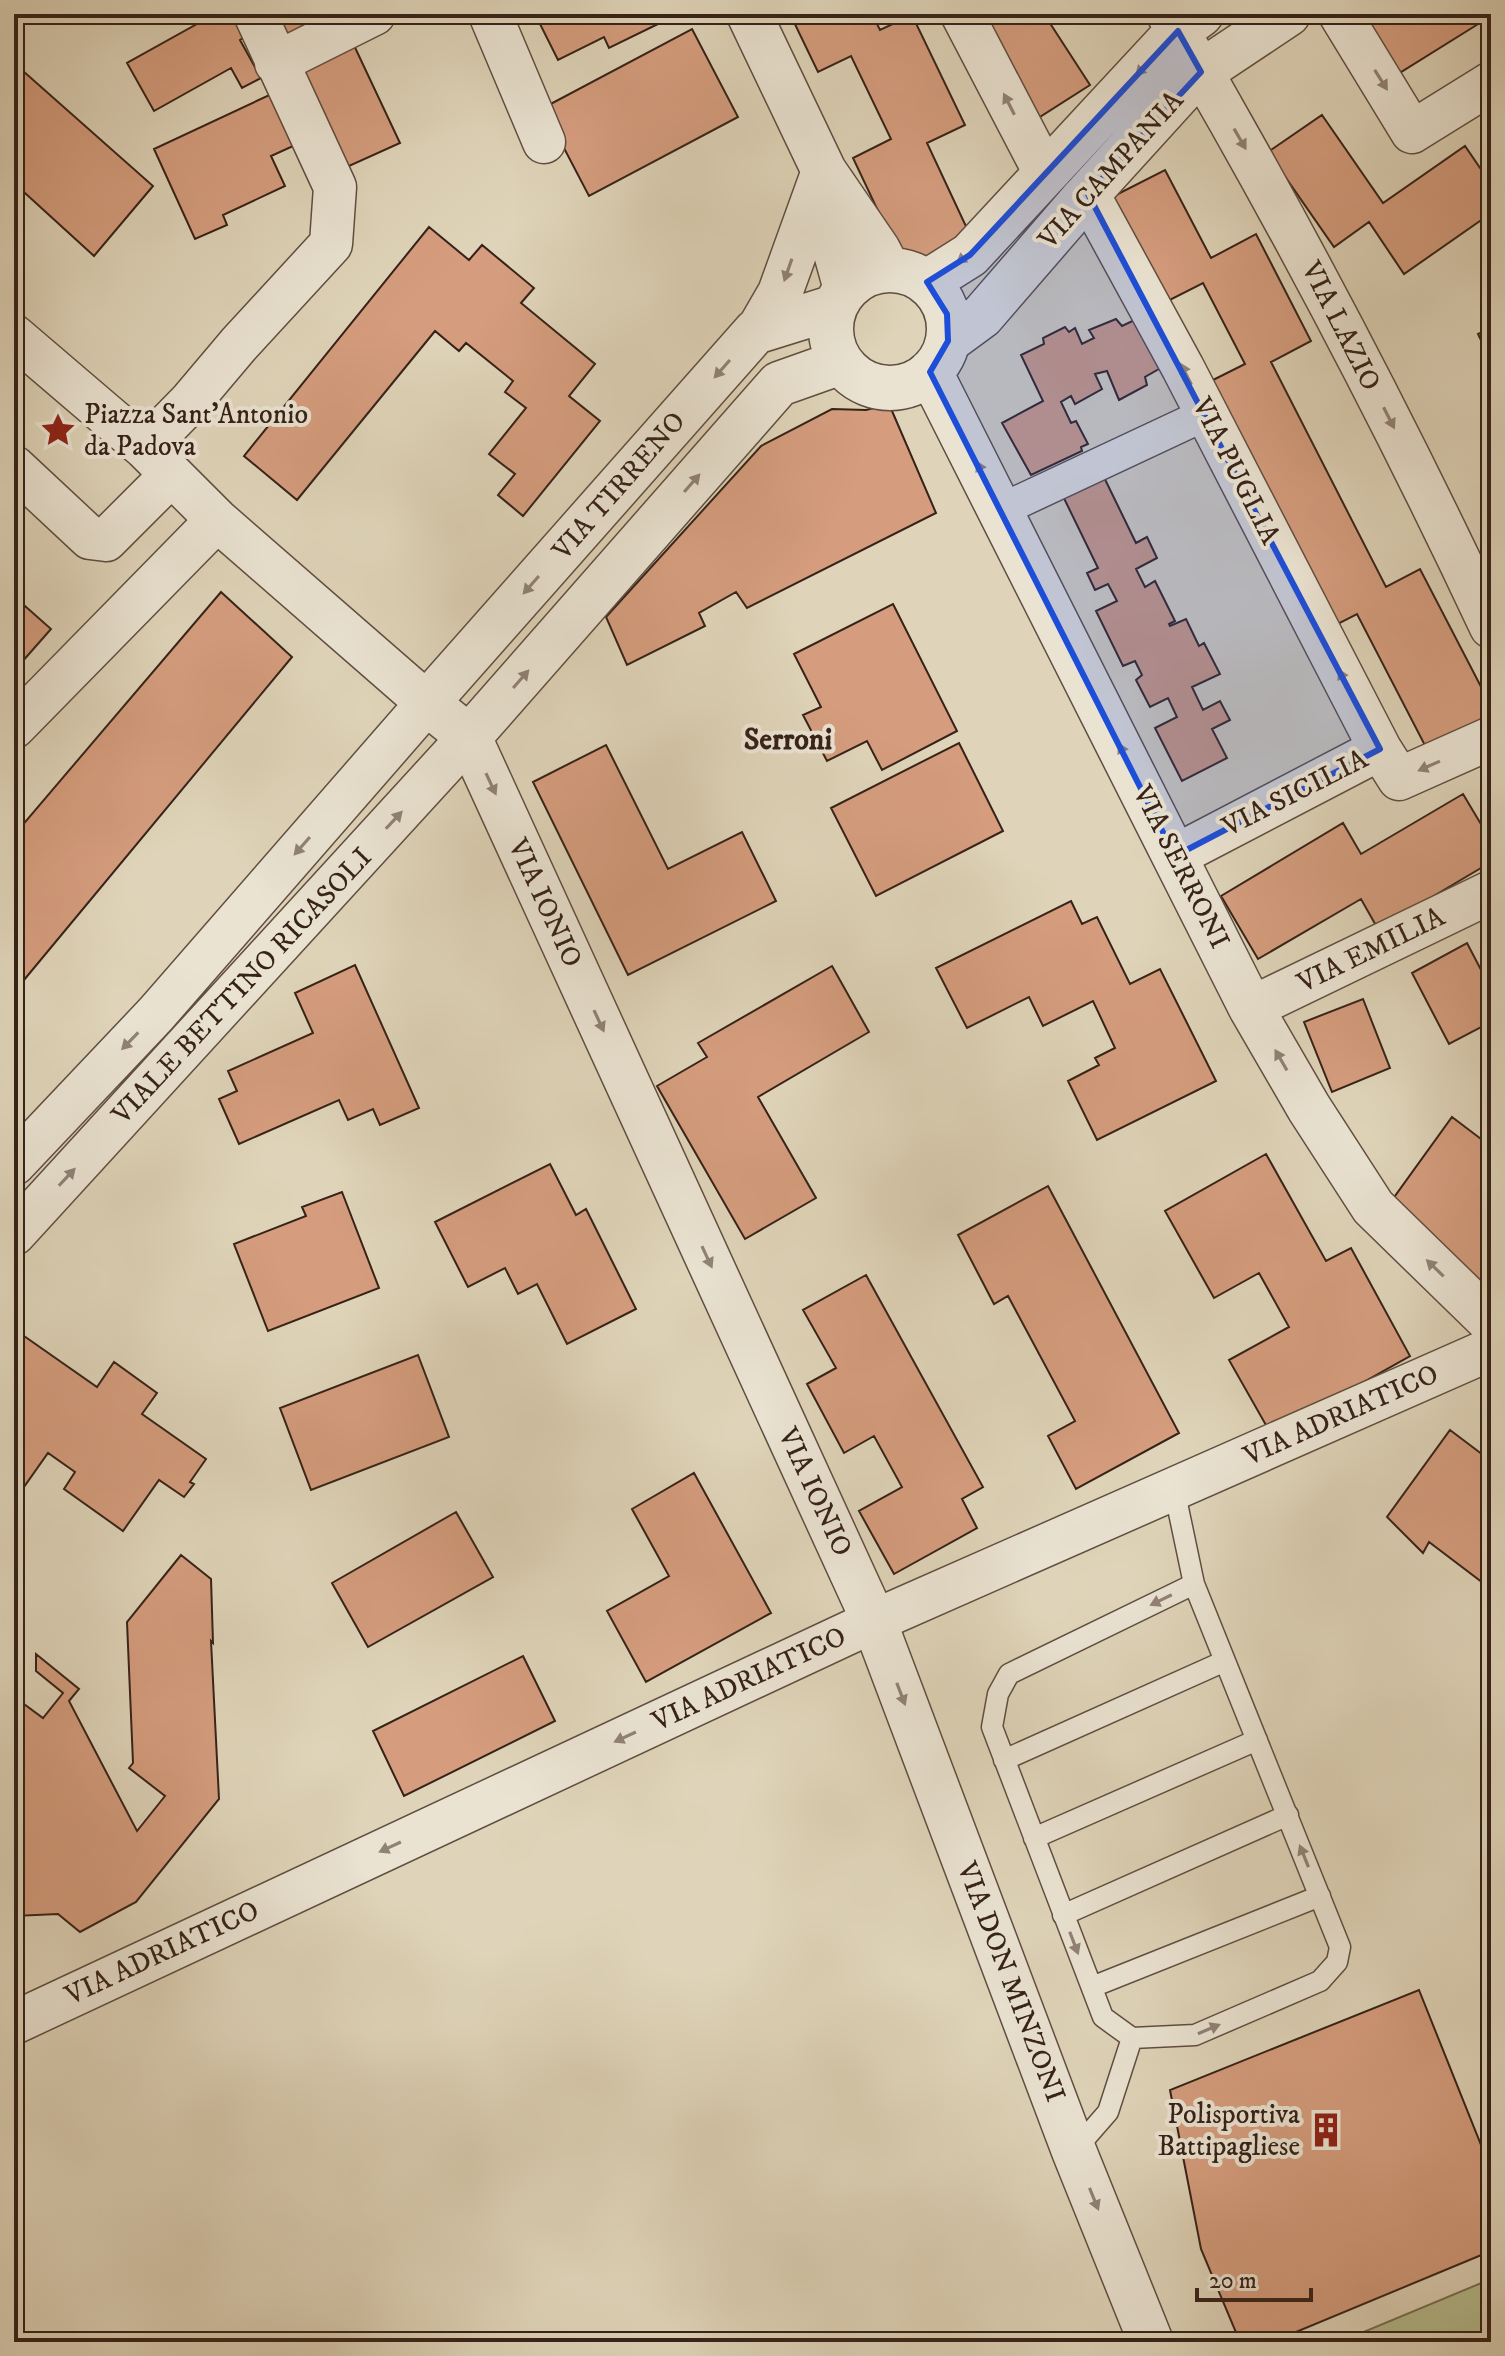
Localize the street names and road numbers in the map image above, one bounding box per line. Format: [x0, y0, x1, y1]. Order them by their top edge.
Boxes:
street label: VIA CAMPANIA [1030, 83, 1192, 257]
street label: VIA LAZIO [1293, 255, 1389, 397]
street label: VIA PUGLIA [1184, 391, 1288, 551]
street label: VIA TIRRENO [544, 405, 693, 568]
street label: VIA SICILIA [1215, 741, 1375, 845]
street label: VIA SERRONI [1124, 779, 1237, 955]
street label: VIA IONIO [500, 832, 590, 973]
street label: VIALE BETTINO RICASOLI [104, 840, 380, 1132]
street label: VIA EMILIA [1291, 899, 1451, 1001]
street label: VIA ADRIATICO [1237, 1356, 1444, 1474]
street label: VIA IONIO [770, 1421, 860, 1562]
street label: VIA ADRIATICO [646, 1619, 851, 1740]
street label: VIA DON MINZONI [949, 1856, 1073, 2107]
street label: VIA ADRIATICO [59, 1893, 264, 2014]

